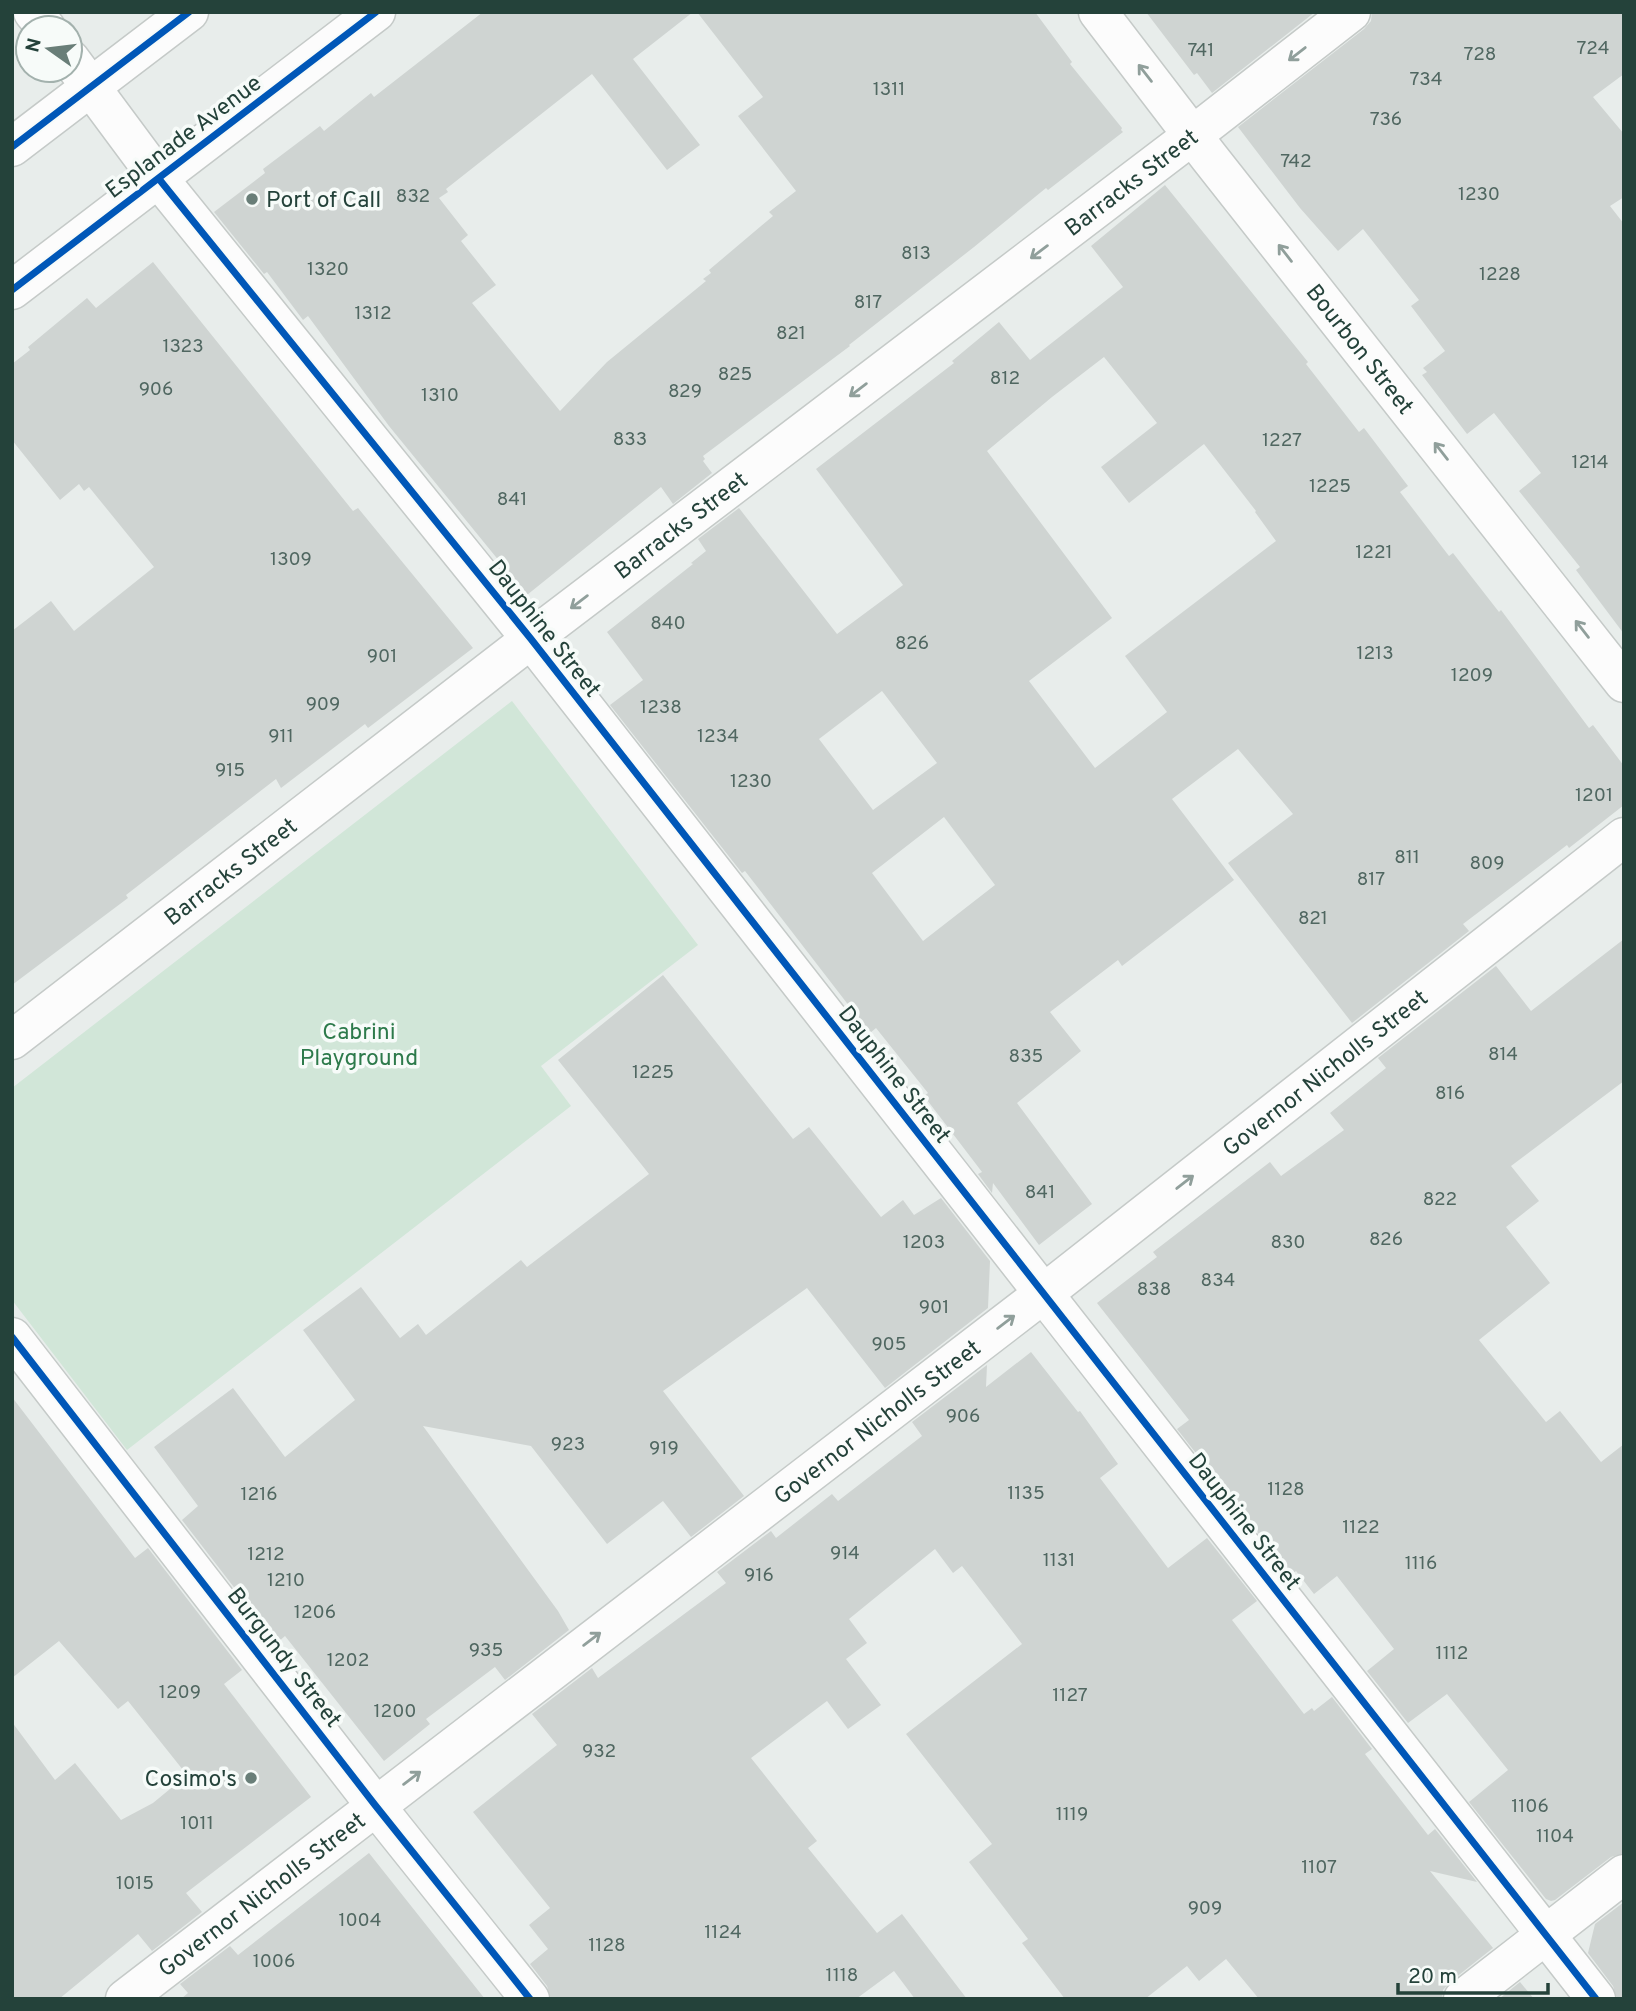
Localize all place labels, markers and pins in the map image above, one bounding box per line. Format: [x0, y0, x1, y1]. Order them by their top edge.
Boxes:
place label: Port of Call [266, 187, 381, 216]
marker: Port of Call [244, 191, 260, 207]
place label: Cosimo's [144, 1766, 237, 1795]
marker: Cosimo's [243, 1770, 259, 1786]

